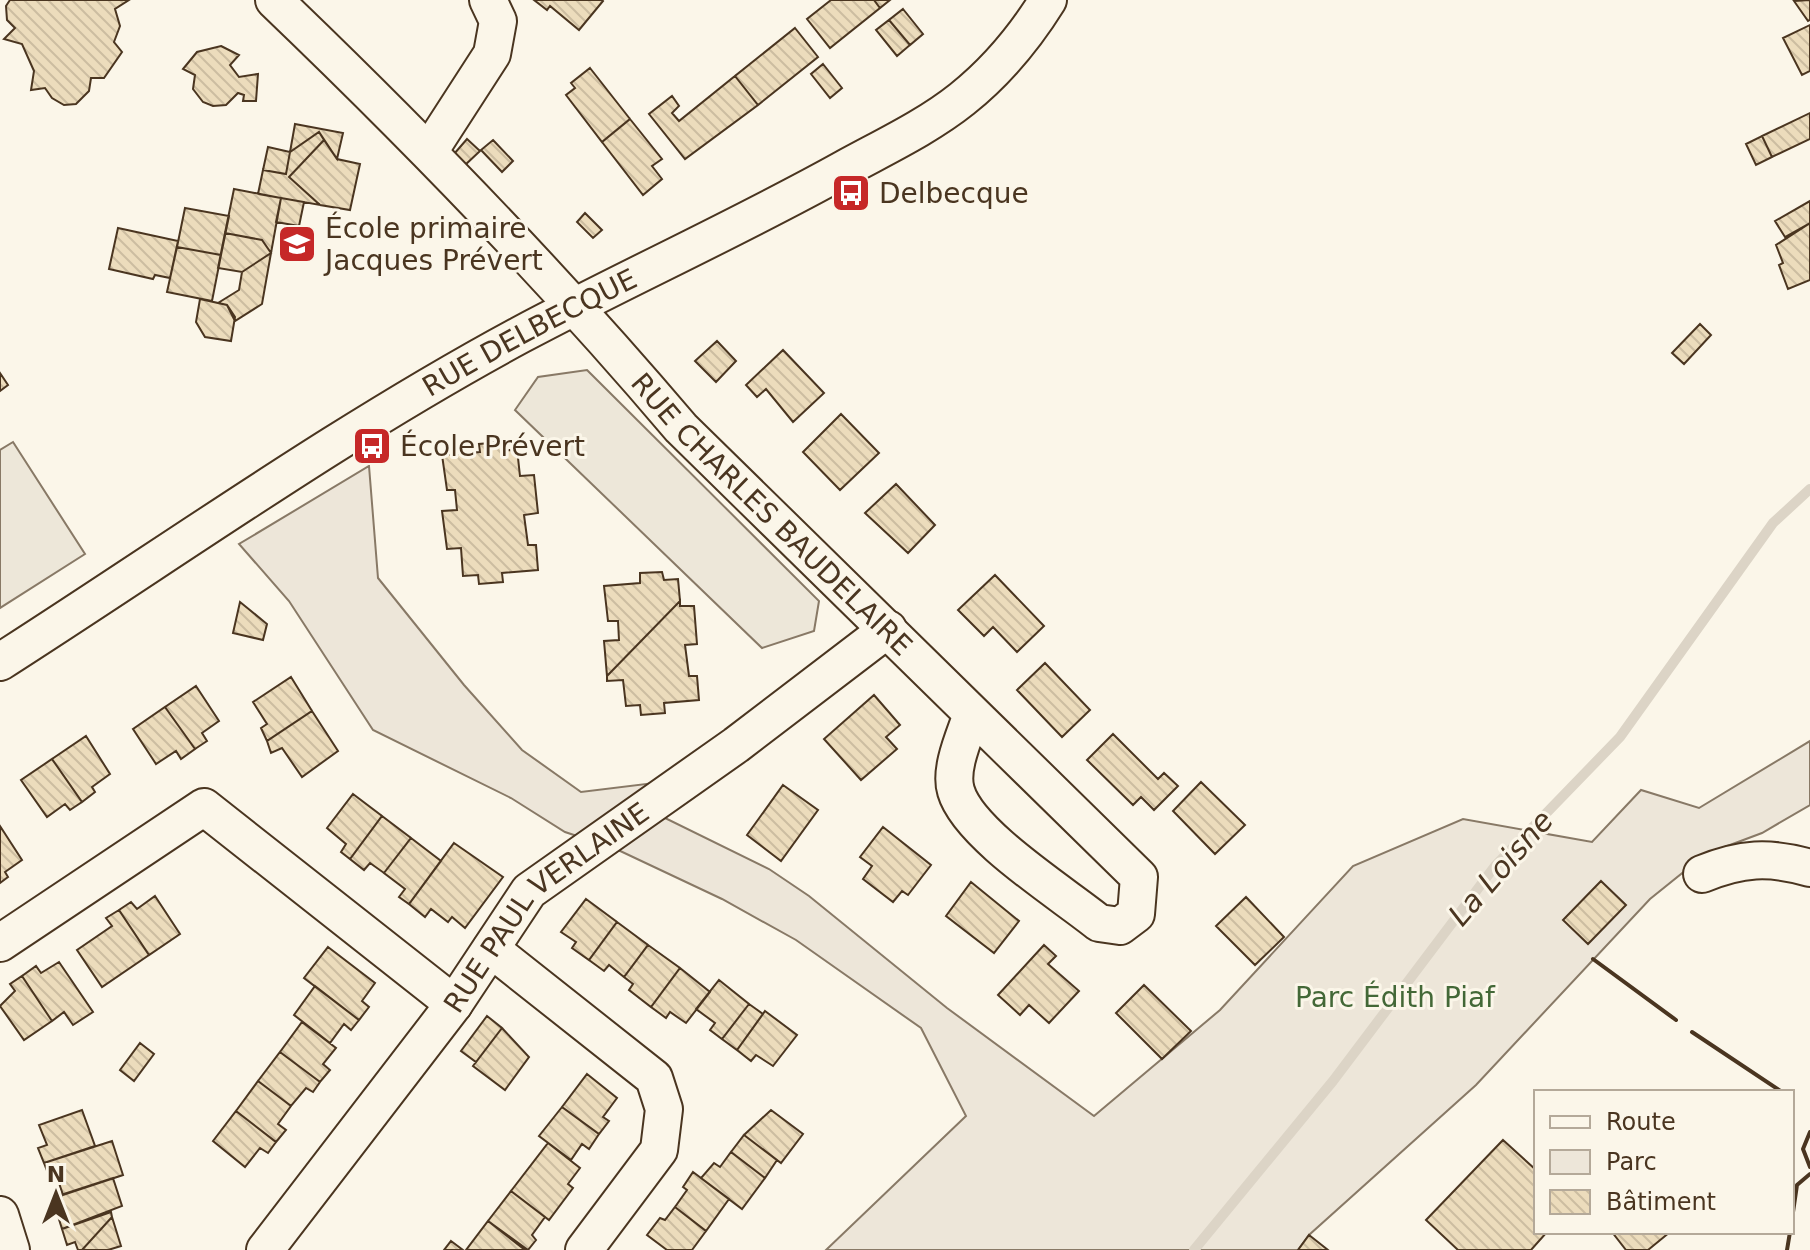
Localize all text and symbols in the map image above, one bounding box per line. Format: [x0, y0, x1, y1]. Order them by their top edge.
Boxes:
bus stop icon: Delbecque [830, 172, 872, 214]
place label: Delbecque [879, 177, 1029, 210]
place label: École primaire Jacques Prévert [323, 211, 543, 277]
school or university icon: École primaire Jacques Prévert [276, 223, 318, 265]
street label: RUE DELBECQUE [417, 262, 642, 404]
street label: RUE CHARLES BAUDELAIRE [624, 366, 919, 662]
bus stop icon: École Prévert [351, 425, 393, 467]
place label: École Prévert [400, 429, 585, 463]
street label: RUE PAUL VERLAINE [437, 796, 655, 1019]
water label: La Loisne [1441, 803, 1560, 932]
park label: Parc Édith Piaf [1295, 980, 1496, 1014]
legend [1534, 1090, 1794, 1234]
text: Route [1606, 1108, 1676, 1136]
text: Parc [1606, 1148, 1657, 1176]
north arrow [16, 1154, 96, 1234]
text: N [47, 1162, 65, 1187]
text: Bâtiment [1606, 1188, 1716, 1216]

